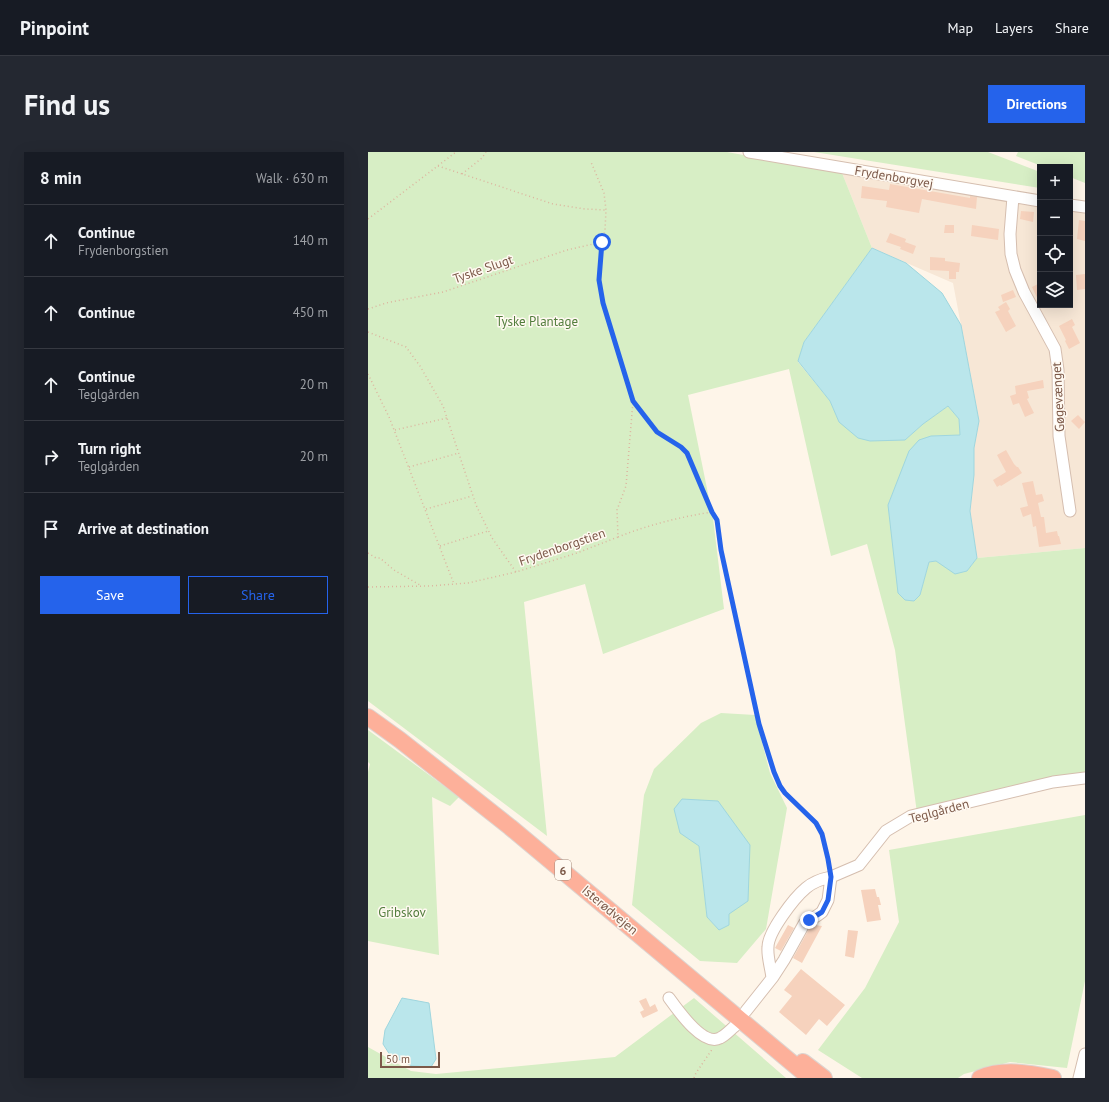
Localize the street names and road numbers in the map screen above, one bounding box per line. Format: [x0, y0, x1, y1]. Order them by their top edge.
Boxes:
street label: Frydenborgvej [853, 162, 935, 192]
street label: Tyske Slugt [451, 251, 516, 287]
street label: Gøgevænget [1048, 361, 1068, 432]
street label: Frydenborgstien [516, 524, 608, 570]
street label: Teglgården [907, 795, 971, 827]
road number: 6 [555, 860, 571, 880]
street label: Isterødvejen [578, 881, 642, 939]

